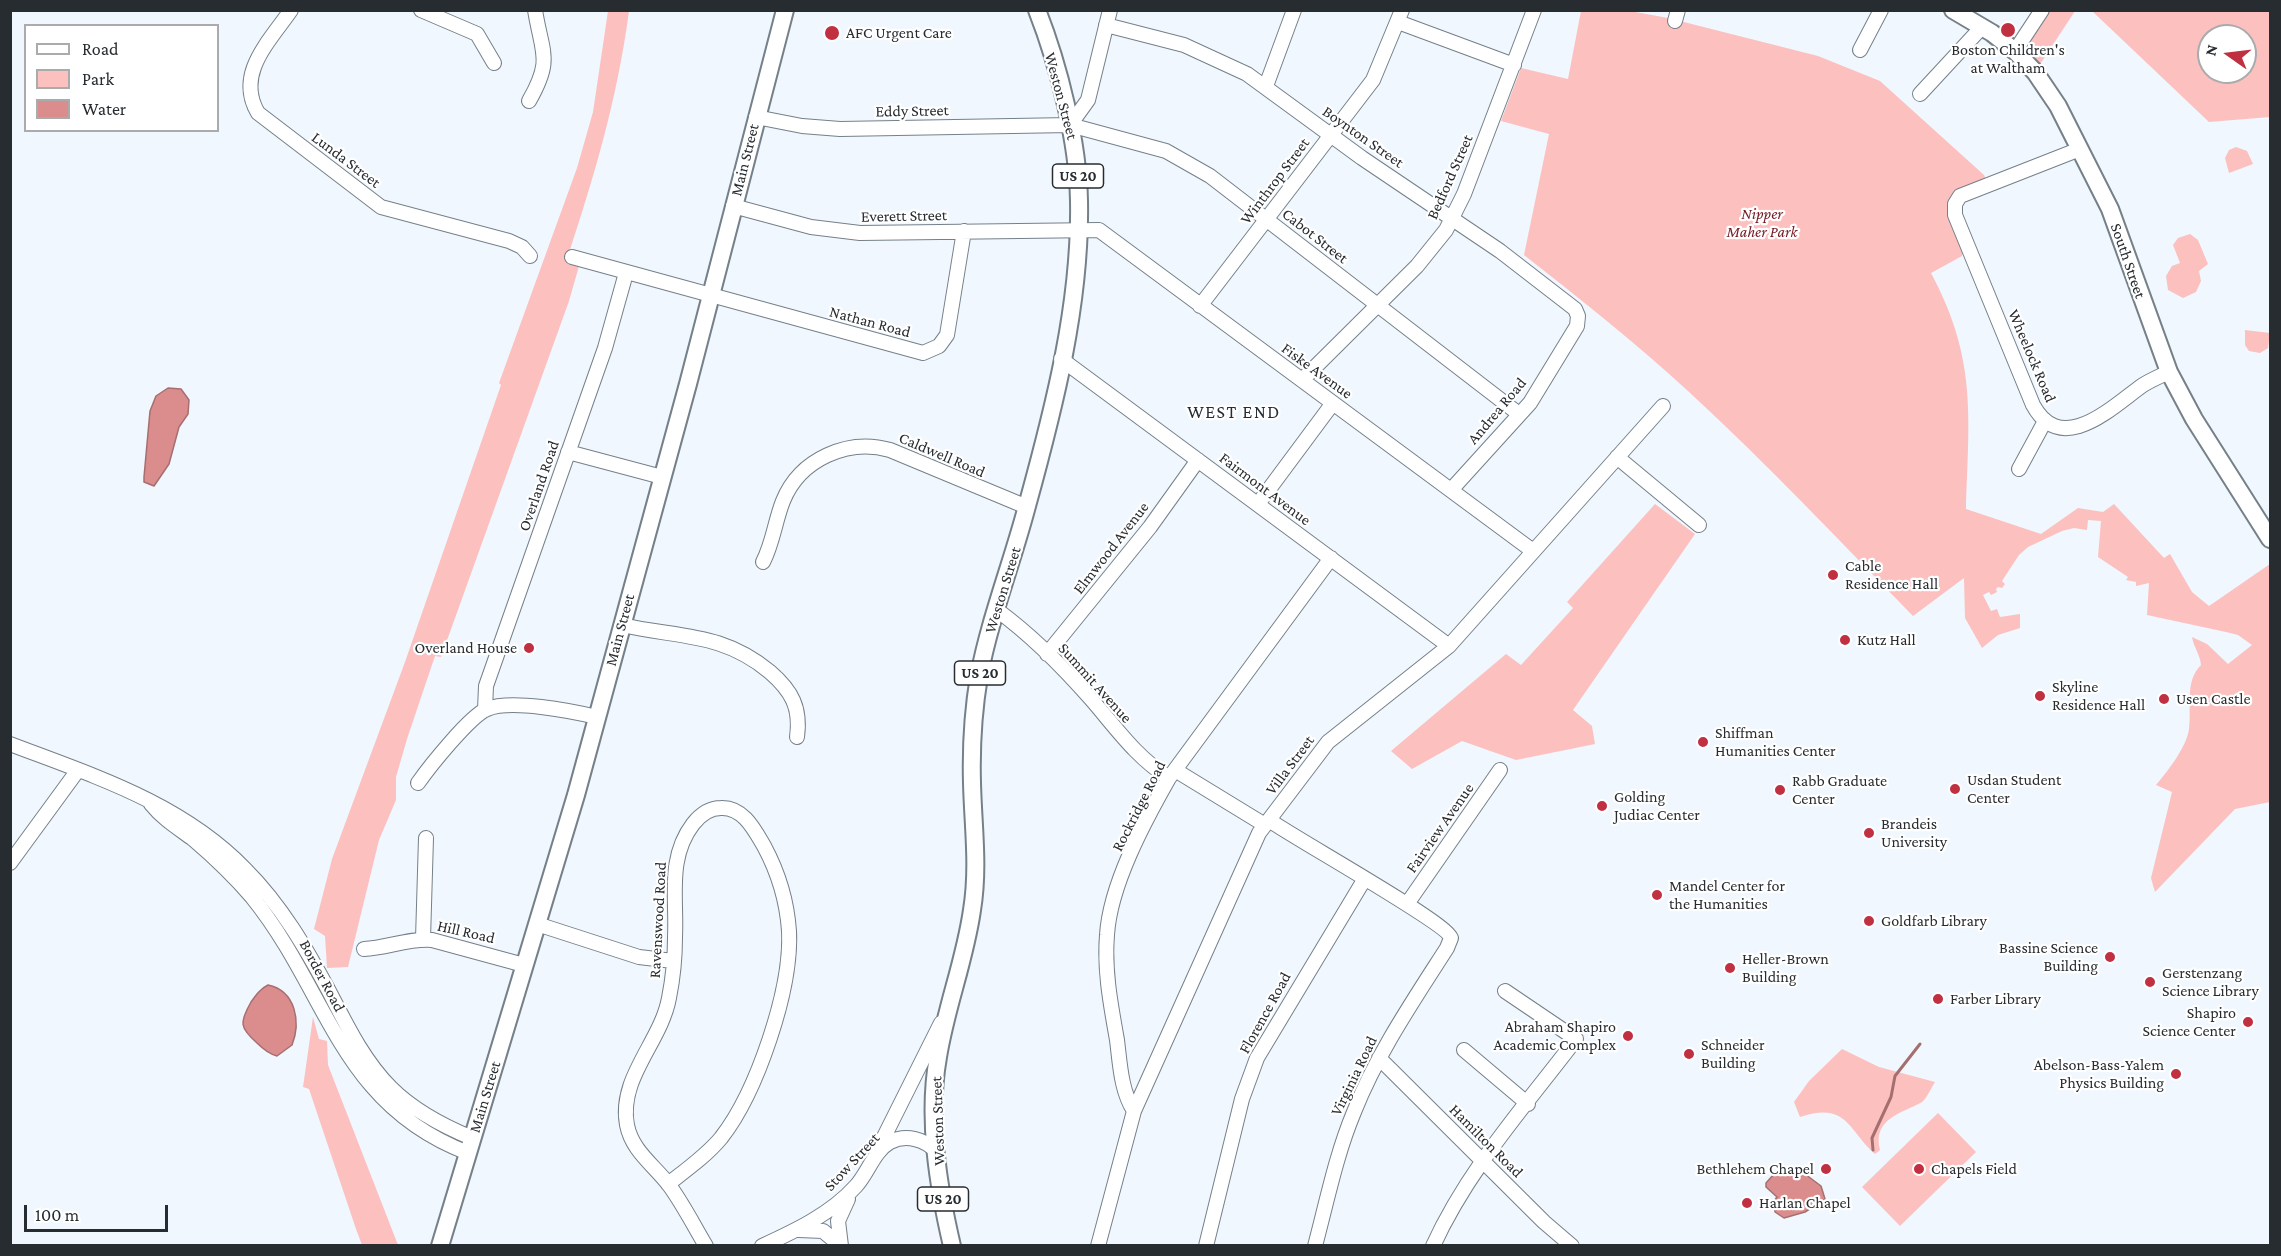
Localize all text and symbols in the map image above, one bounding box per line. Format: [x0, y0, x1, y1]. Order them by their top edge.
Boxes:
marker: Boston Children's at Waltham [1999, 21, 2017, 39]
place label: AFC Urgent Care [846, 23, 952, 43]
legend [24, 24, 219, 132]
marker: AFC Urgent Care [823, 24, 841, 42]
north arrow [2197, 24, 2257, 84]
text: Road [82, 39, 119, 59]
place label: Boston Children's at Waltham [1951, 40, 2065, 78]
text: N [2201, 43, 2221, 57]
street label: Weston Street [1040, 50, 1082, 142]
text: Park [82, 69, 114, 89]
text: Water [82, 99, 126, 119]
street label: Eddy Street [875, 101, 949, 121]
street label: Boynton Street [1319, 102, 1407, 172]
street label: Main Street [727, 122, 763, 198]
street label: Lunda Street [308, 128, 384, 192]
street label: Bedford Street [1423, 132, 1477, 222]
street label: Winthrop Street [1236, 134, 1314, 228]
road number: US 20 [1052, 164, 1104, 188]
street label: Cabot Street [1278, 204, 1352, 268]
park label: Nipper Maher Park [1727, 204, 1797, 242]
street label: Everett Street [861, 206, 947, 226]
street label: South Street [2106, 221, 2150, 301]
street label: Nathan Road [827, 302, 913, 342]
street label: Wheelock Road [2004, 307, 2060, 405]
street label: Fiske Avenue [1278, 339, 1356, 403]
street label: Andrea Road [1464, 374, 1530, 448]
district label: WEST END [1187, 401, 1281, 423]
street label: Caldwell Road [896, 428, 988, 482]
street label: Overland Road [515, 438, 563, 534]
street label: Fairmont Avenue [1215, 448, 1315, 530]
street label: Elmwood Avenue [1069, 498, 1153, 598]
street label: Weston Street [981, 544, 1025, 636]
place label: Cable Residence Hall [1845, 556, 1938, 594]
marker: Cable Residence Hall [1826, 568, 1840, 582]
street label: Main Street [601, 592, 639, 668]
place label: Kutz Hall [1857, 630, 1916, 650]
marker: Kutz Hall [1838, 633, 1852, 647]
place label: Overland House [415, 638, 517, 658]
street label: Summit Avenue [1054, 639, 1136, 727]
marker: Overland House [522, 641, 536, 655]
road number: US 20 [954, 661, 1006, 685]
place label: Skyline Residence Hall [2052, 677, 2145, 715]
marker: Skyline Residence Hall [2033, 689, 2047, 703]
place label: Usen Castle [2176, 689, 2251, 709]
marker: Usen Castle [2157, 692, 2171, 706]
place label: Shiffman Humanities Center [1715, 723, 1836, 761]
street label: Villa Street [1261, 732, 1319, 798]
marker: Shiffman Humanities Center [1696, 735, 1710, 749]
street label: Rockridge Road [1108, 757, 1170, 855]
place label: Usdan Student Center [1967, 770, 2061, 808]
place label: Rabb Graduate Center [1792, 771, 1887, 809]
street label: Fairview Avenue [1402, 779, 1478, 877]
marker: Usdan Student Center [1948, 782, 1962, 796]
marker: Rabb Graduate Center [1773, 783, 1787, 797]
place label: Golding Judiac Center [1614, 787, 1700, 825]
marker: Golding Judiac Center [1595, 799, 1609, 813]
place label: Brandeis University [1881, 814, 1947, 852]
marker: Brandeis University [1862, 826, 1876, 840]
street label: Ravenswood Road [645, 861, 671, 979]
place label: Mandel Center for the Humanities [1669, 876, 1785, 914]
marker: Mandel Center for the Humanities [1650, 888, 1664, 902]
place label: Goldfarb Library [1881, 911, 1987, 931]
marker: Goldfarb Library [1862, 914, 1876, 928]
street label: Hill Road [435, 916, 497, 948]
street label: Border Road [295, 937, 349, 1015]
place label: Bassine Science Building [1999, 938, 2098, 976]
place label: Heller-Brown Building [1742, 949, 1829, 987]
marker: Bassine Science Building [2103, 950, 2117, 964]
marker: Heller-Brown Building [1723, 961, 1737, 975]
place label: Gerstenzang Science Library [2162, 963, 2259, 1001]
street label: Florence Road [1235, 969, 1295, 1057]
marker: Gerstenzang Science Library [2143, 975, 2157, 989]
place label: Farber Library [1950, 989, 2041, 1009]
marker: Farber Library [1931, 992, 1945, 1006]
place label: Shapiro Science Center [2143, 1003, 2236, 1041]
marker: Shapiro Science Center [2241, 1015, 2255, 1029]
place label: Abraham Shapiro Academic Complex [1494, 1017, 1616, 1055]
marker: Abraham Shapiro Academic Complex [1621, 1029, 1635, 1043]
street label: Virginia Road [1327, 1033, 1381, 1119]
place label: Schneider Building [1701, 1035, 1765, 1073]
marker: Schneider Building [1682, 1047, 1696, 1061]
place label: Abelson-Bass-Yalem Physics Building [2034, 1055, 2164, 1093]
street label: Main Street [465, 1059, 505, 1135]
marker: Abelson-Bass-Yalem Physics Building [2169, 1067, 2183, 1081]
street label: Weston Street [927, 1076, 949, 1166]
street label: Hamilton Road [1445, 1100, 1527, 1182]
street label: Stow Street [820, 1129, 884, 1195]
place label: Bethlehem Chapel [1697, 1159, 1814, 1179]
place label: Chapels Field [1931, 1159, 2017, 1179]
marker: Bethlehem Chapel [1819, 1162, 1833, 1176]
marker: Chapels Field [1912, 1162, 1926, 1176]
road number: US 20 [918, 1187, 968, 1211]
scale bar [27, 1193, 171, 1231]
place label: Harlan Chapel [1759, 1193, 1851, 1213]
marker: Harlan Chapel [1740, 1196, 1754, 1210]
text: 100 m [35, 1205, 79, 1225]

